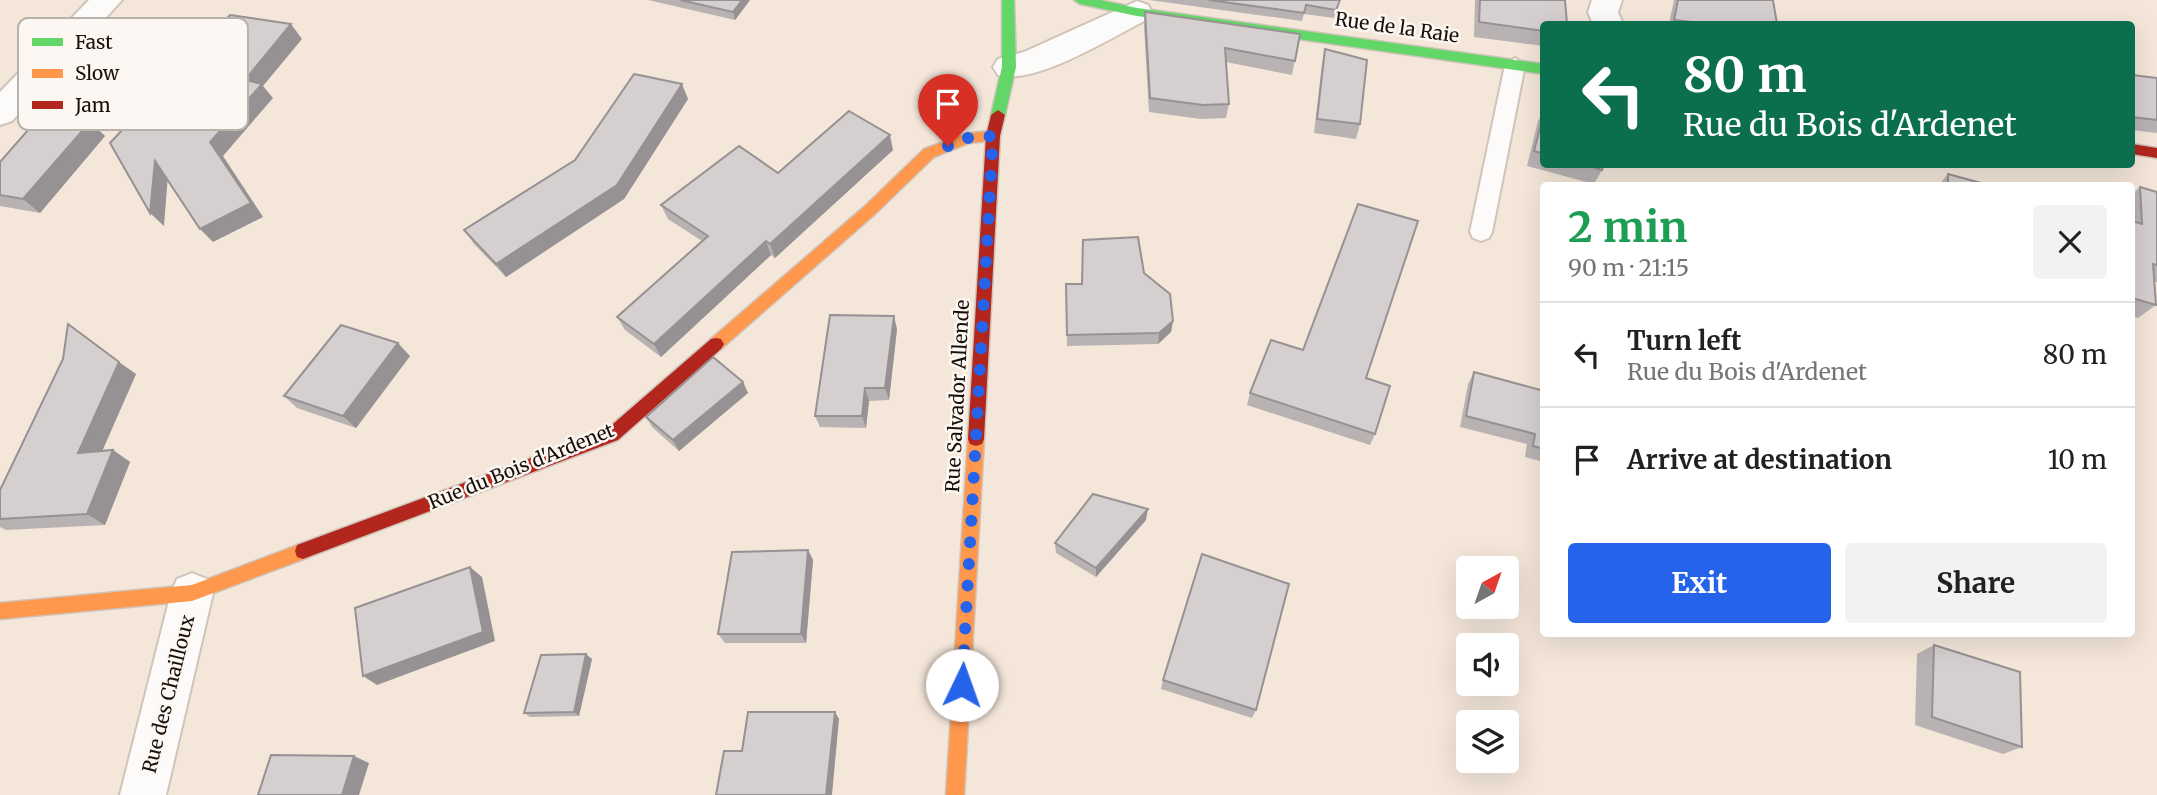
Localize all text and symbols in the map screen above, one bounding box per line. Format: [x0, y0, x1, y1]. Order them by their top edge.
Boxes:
street label: Rue de la Raie [1333, 6, 1461, 48]
legend [18, 18, 248, 130]
text: Fast [75, 30, 113, 54]
text: 80 m [1683, 44, 1806, 105]
icon: left [1568, 49, 1659, 140]
text: Slow [75, 61, 120, 85]
pin [918, 74, 978, 146]
icon: arrive [929, 85, 967, 123]
text: Jam [74, 93, 111, 117]
text: Rue du Bois d'Ardenet [1683, 105, 2017, 145]
text: 2 min [1568, 201, 1688, 253]
button: close [2033, 205, 2107, 279]
text: 90 m · 21:15 [1568, 253, 1689, 282]
street label: Rue Salvador Allende [940, 299, 974, 493]
text: Turn left [1627, 324, 1741, 357]
icon: left [1568, 336, 1606, 374]
text: 80 m [2043, 338, 2107, 371]
text: Rue du Bois d'Ardenet [1627, 357, 1867, 386]
street label: Rue du Bois d'Ardenet [425, 418, 618, 514]
icon: arrive [1568, 441, 1606, 479]
text: Arrive at destination [1627, 443, 1892, 476]
text: 10 m [2048, 443, 2107, 476]
button: Exit [1568, 543, 1831, 623]
button: Share [1845, 543, 2107, 623]
north arrow [1456, 556, 1519, 620]
map controls [1456, 556, 1519, 773]
street label: Rue des Chailloux [137, 612, 199, 776]
button: sound [1456, 633, 1519, 696]
position arrow [925, 648, 999, 722]
button: layers [1456, 710, 1519, 773]

